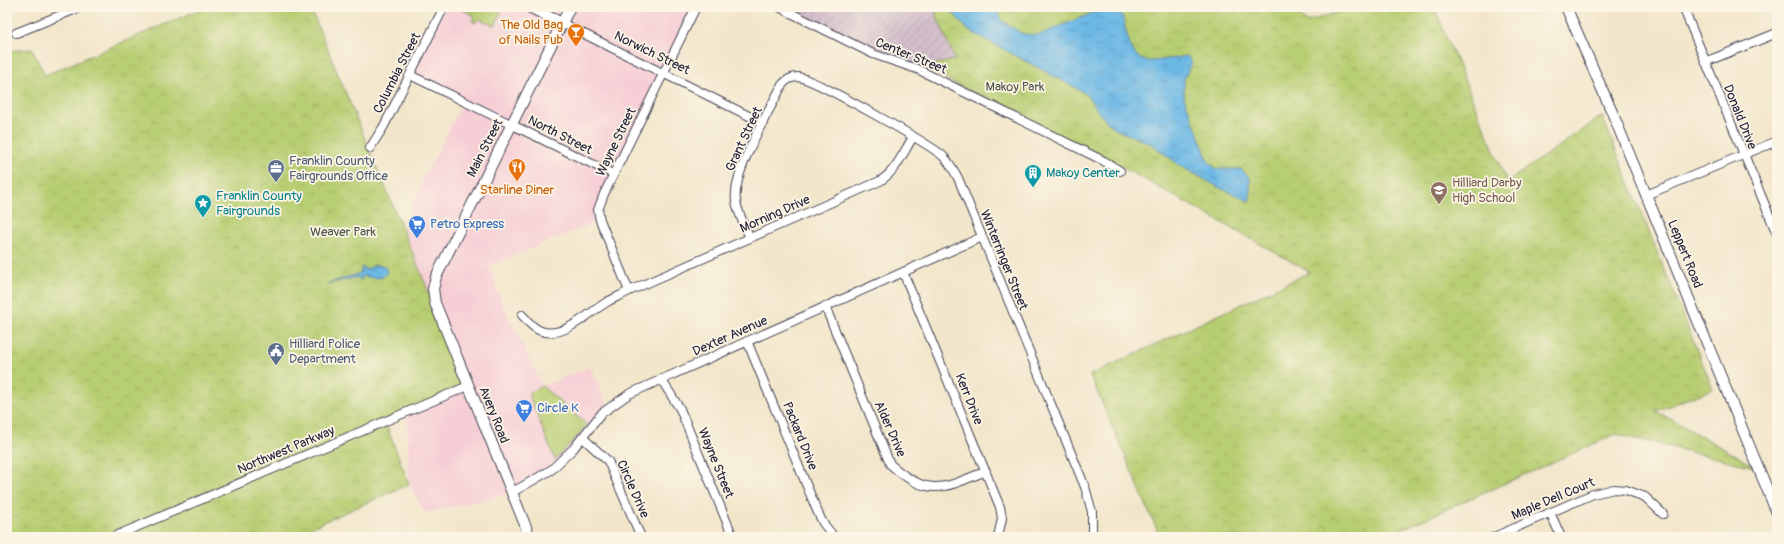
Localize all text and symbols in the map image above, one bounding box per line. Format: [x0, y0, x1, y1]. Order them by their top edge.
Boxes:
place label: The Old Bag of Nails Pub [499, 17, 563, 48]
bar icon: The Old Bag of Nails Pub [566, 22, 586, 47]
street label: Norwich Street [612, 28, 693, 79]
street label: Columbia Street [370, 29, 425, 116]
street label: Center Street [873, 34, 950, 78]
park label: Makoy Park [986, 79, 1045, 95]
street label: Donald Drive [1720, 82, 1760, 152]
street label: Grant Street [722, 103, 766, 174]
street label: Wayne Street [592, 104, 640, 179]
street label: North Street [525, 112, 595, 158]
street label: Main Street [464, 116, 507, 180]
place label: Franklin County Fairgrounds Office [289, 153, 389, 184]
restaurant icon: Starline Diner [507, 157, 527, 182]
office icon: Franklin County Fairgrounds Office [266, 158, 286, 183]
building icon: Makoy Center [1023, 163, 1043, 188]
place label: Makoy Center [1046, 165, 1120, 181]
place label: Hilliard Darby High School [1452, 175, 1522, 206]
school or university icon: Hilliard Darby High School [1429, 180, 1449, 205]
place label: Starline Diner [480, 182, 554, 198]
place label: Franklin County Fairgrounds [216, 188, 302, 219]
street label: Morning Drive [737, 191, 813, 237]
place icon: Franklin County Fairgrounds [193, 193, 213, 218]
street label: Winterringer Street [977, 208, 1032, 313]
supermarket icon: Petro Express [407, 214, 427, 239]
place label: Petro Express [430, 216, 504, 232]
street label: Leppert Road [1664, 218, 1706, 290]
park label: Weaver Park [310, 224, 377, 240]
street label: Dexter Avenue [690, 312, 770, 360]
place label: Hilliard Police Department [289, 336, 361, 367]
public building icon: Hilliard Police Department [266, 341, 286, 366]
street label: Kerr Drive [951, 371, 987, 428]
street label: Avery Road [475, 384, 513, 446]
supermarket icon: Circle K [514, 398, 534, 423]
street label: Alder Drive [871, 398, 910, 460]
place label: Circle K [537, 400, 579, 416]
street label: Packard Drive [779, 400, 821, 473]
street label: Northwest Parkway [235, 422, 337, 478]
street label: Wayne Street [695, 425, 738, 501]
street label: Circle Drive [613, 458, 653, 521]
street label: Maple Dell Court [1509, 474, 1598, 524]

